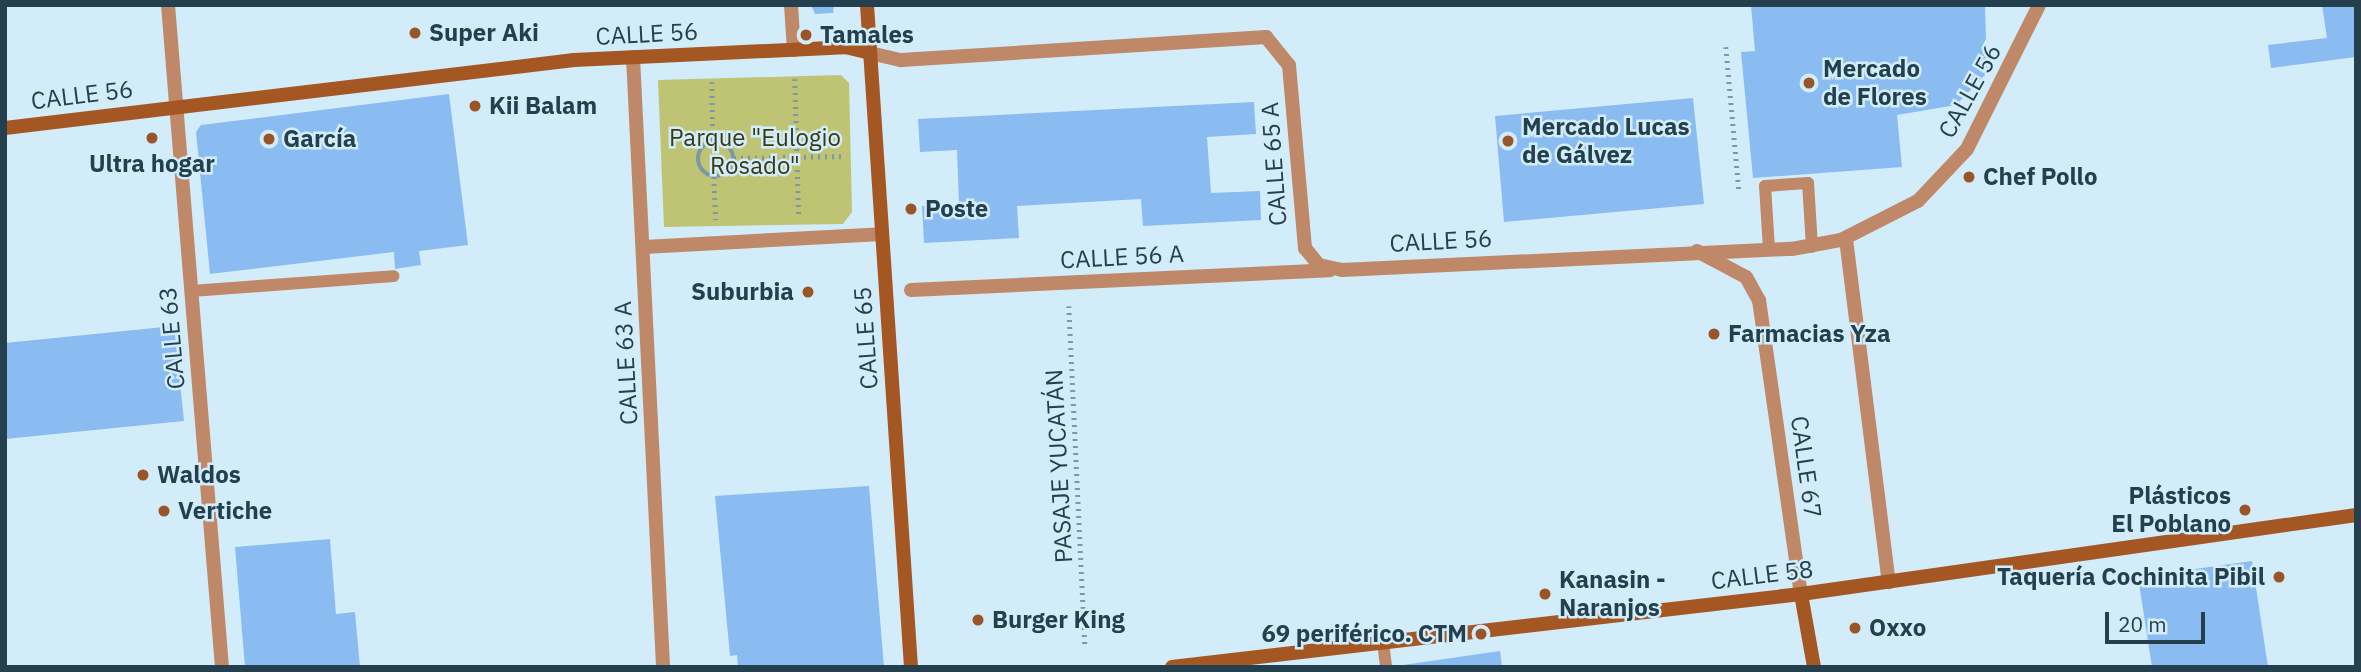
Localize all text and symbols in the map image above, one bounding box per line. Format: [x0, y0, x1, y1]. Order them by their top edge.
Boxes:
street label: CALLE 56 [595, 17, 699, 51]
place label: Super Aki [429, 19, 539, 47]
place label: Tamales [820, 21, 914, 49]
marker: Super Aki [407, 25, 423, 41]
marker: Tamales [798, 27, 814, 43]
street label: CALLE 56 [1932, 39, 2008, 143]
place label: Mercado de Flores [1823, 55, 1927, 111]
street label: CALLE 56 [29, 74, 135, 116]
marker: Mercado de Flores [1801, 75, 1817, 91]
place label: Kii Balam [489, 92, 597, 120]
marker: Kii Balam [467, 98, 483, 114]
street label: CALLE 65 A [1255, 101, 1293, 227]
place label: Mercado Lucas de Gálvez [1522, 113, 1690, 169]
park label: Parque "Eulogio Rosado" [669, 124, 841, 180]
place label: García [283, 125, 356, 153]
marker: Ultra hogar [144, 130, 160, 146]
marker: García [261, 131, 277, 147]
marker: Mercado Lucas de Gálvez [1500, 133, 1516, 149]
place label: Ultra hogar [89, 150, 215, 178]
place label: Chef Pollo [1983, 163, 2097, 191]
marker: Chef Pollo [1961, 169, 1977, 185]
place label: Poste [925, 195, 988, 223]
marker: Poste [903, 201, 919, 217]
street label: CALLE 56 [1389, 224, 1493, 258]
street label: CALLE 56 A [1059, 239, 1185, 275]
place label: Suburbia [691, 278, 794, 306]
marker: Suburbia [800, 284, 816, 300]
street label: CALLE 63 [153, 286, 191, 390]
street label: CALLE 65 [848, 286, 884, 390]
street label: CALLE 63 A [608, 300, 644, 426]
place label: Farmacias Yza [1728, 320, 1891, 348]
marker: Farmacias Yza [1706, 326, 1722, 342]
street label: PASAJE YUCATÁN [1040, 368, 1078, 564]
street label: CALLE 67 [1785, 414, 1827, 520]
place label: Waldos [157, 461, 241, 489]
marker: Waldos [135, 467, 151, 483]
place label: Plásticos El Poblano [2111, 482, 2231, 538]
place label: Vertiche [178, 497, 272, 525]
marker: Plásticos El Poblano [2237, 502, 2253, 518]
marker: Vertiche [156, 503, 172, 519]
street label: CALLE 58 [1709, 554, 1815, 596]
place label: Taquería Cochinita Pibil [1997, 563, 2265, 591]
place label: Kanasin - Naranjos [1559, 566, 1666, 622]
marker: Taquería Cochinita Pibil [2271, 569, 2287, 585]
marker: Kanasin - Naranjos [1537, 586, 1553, 602]
scale bar [2109, 598, 2209, 642]
place label: Burger King [992, 606, 1125, 634]
text: 20 m [2118, 610, 2167, 638]
marker: Burger King [970, 612, 986, 628]
place label: Oxxo [1869, 614, 1926, 642]
place label: 69 periférico. CTM [1261, 620, 1467, 648]
marker: Oxxo [1847, 620, 1863, 636]
marker: 69 periférico. CTM [1473, 626, 1489, 642]

